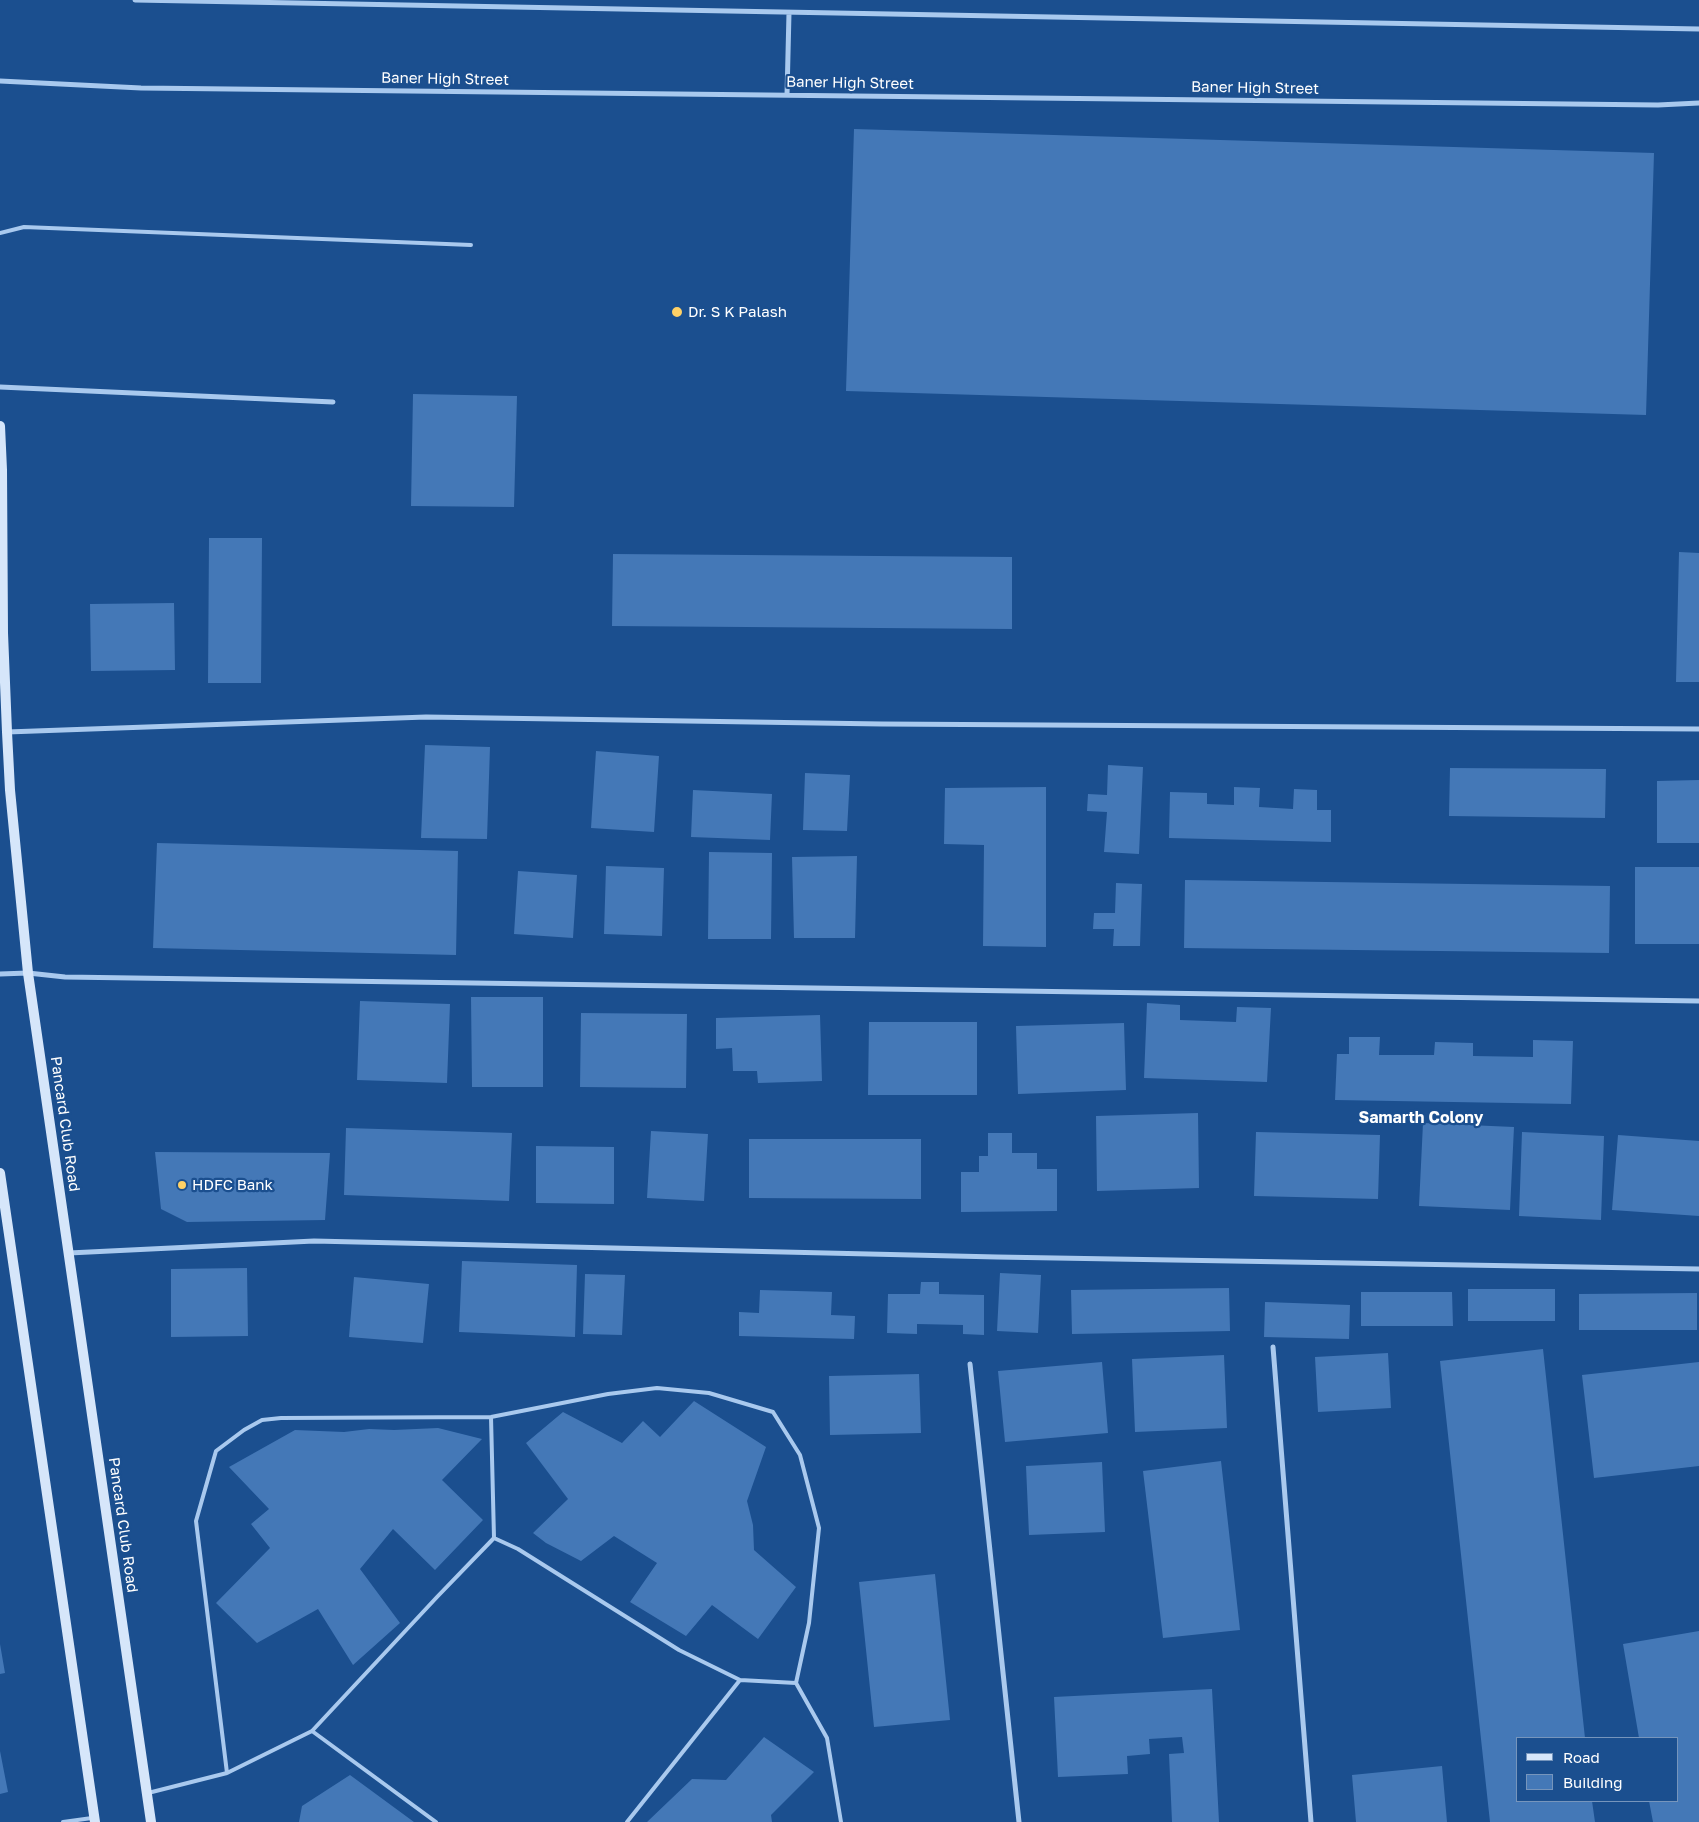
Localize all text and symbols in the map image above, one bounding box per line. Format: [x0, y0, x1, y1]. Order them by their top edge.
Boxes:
street label: Baner High Street [381, 69, 509, 89]
street label: Baner High Street [786, 73, 914, 93]
street label: Baner High Street [1191, 78, 1319, 98]
place label: Dr. S K Palash [688, 303, 787, 321]
marker: Dr. S K Palash [670, 305, 684, 319]
street label: Pancard Club Road [47, 1055, 83, 1193]
district label: Samarth Colony [1359, 1108, 1483, 1128]
place label: HDFC Bank [192, 1176, 273, 1194]
marker: HDFC Bank [176, 1179, 188, 1191]
street label: Pancard Club Road [105, 1456, 141, 1594]
legend [1516, 1737, 1679, 1802]
text: Road [1563, 1748, 1600, 1766]
text: Building [1563, 1773, 1623, 1791]

